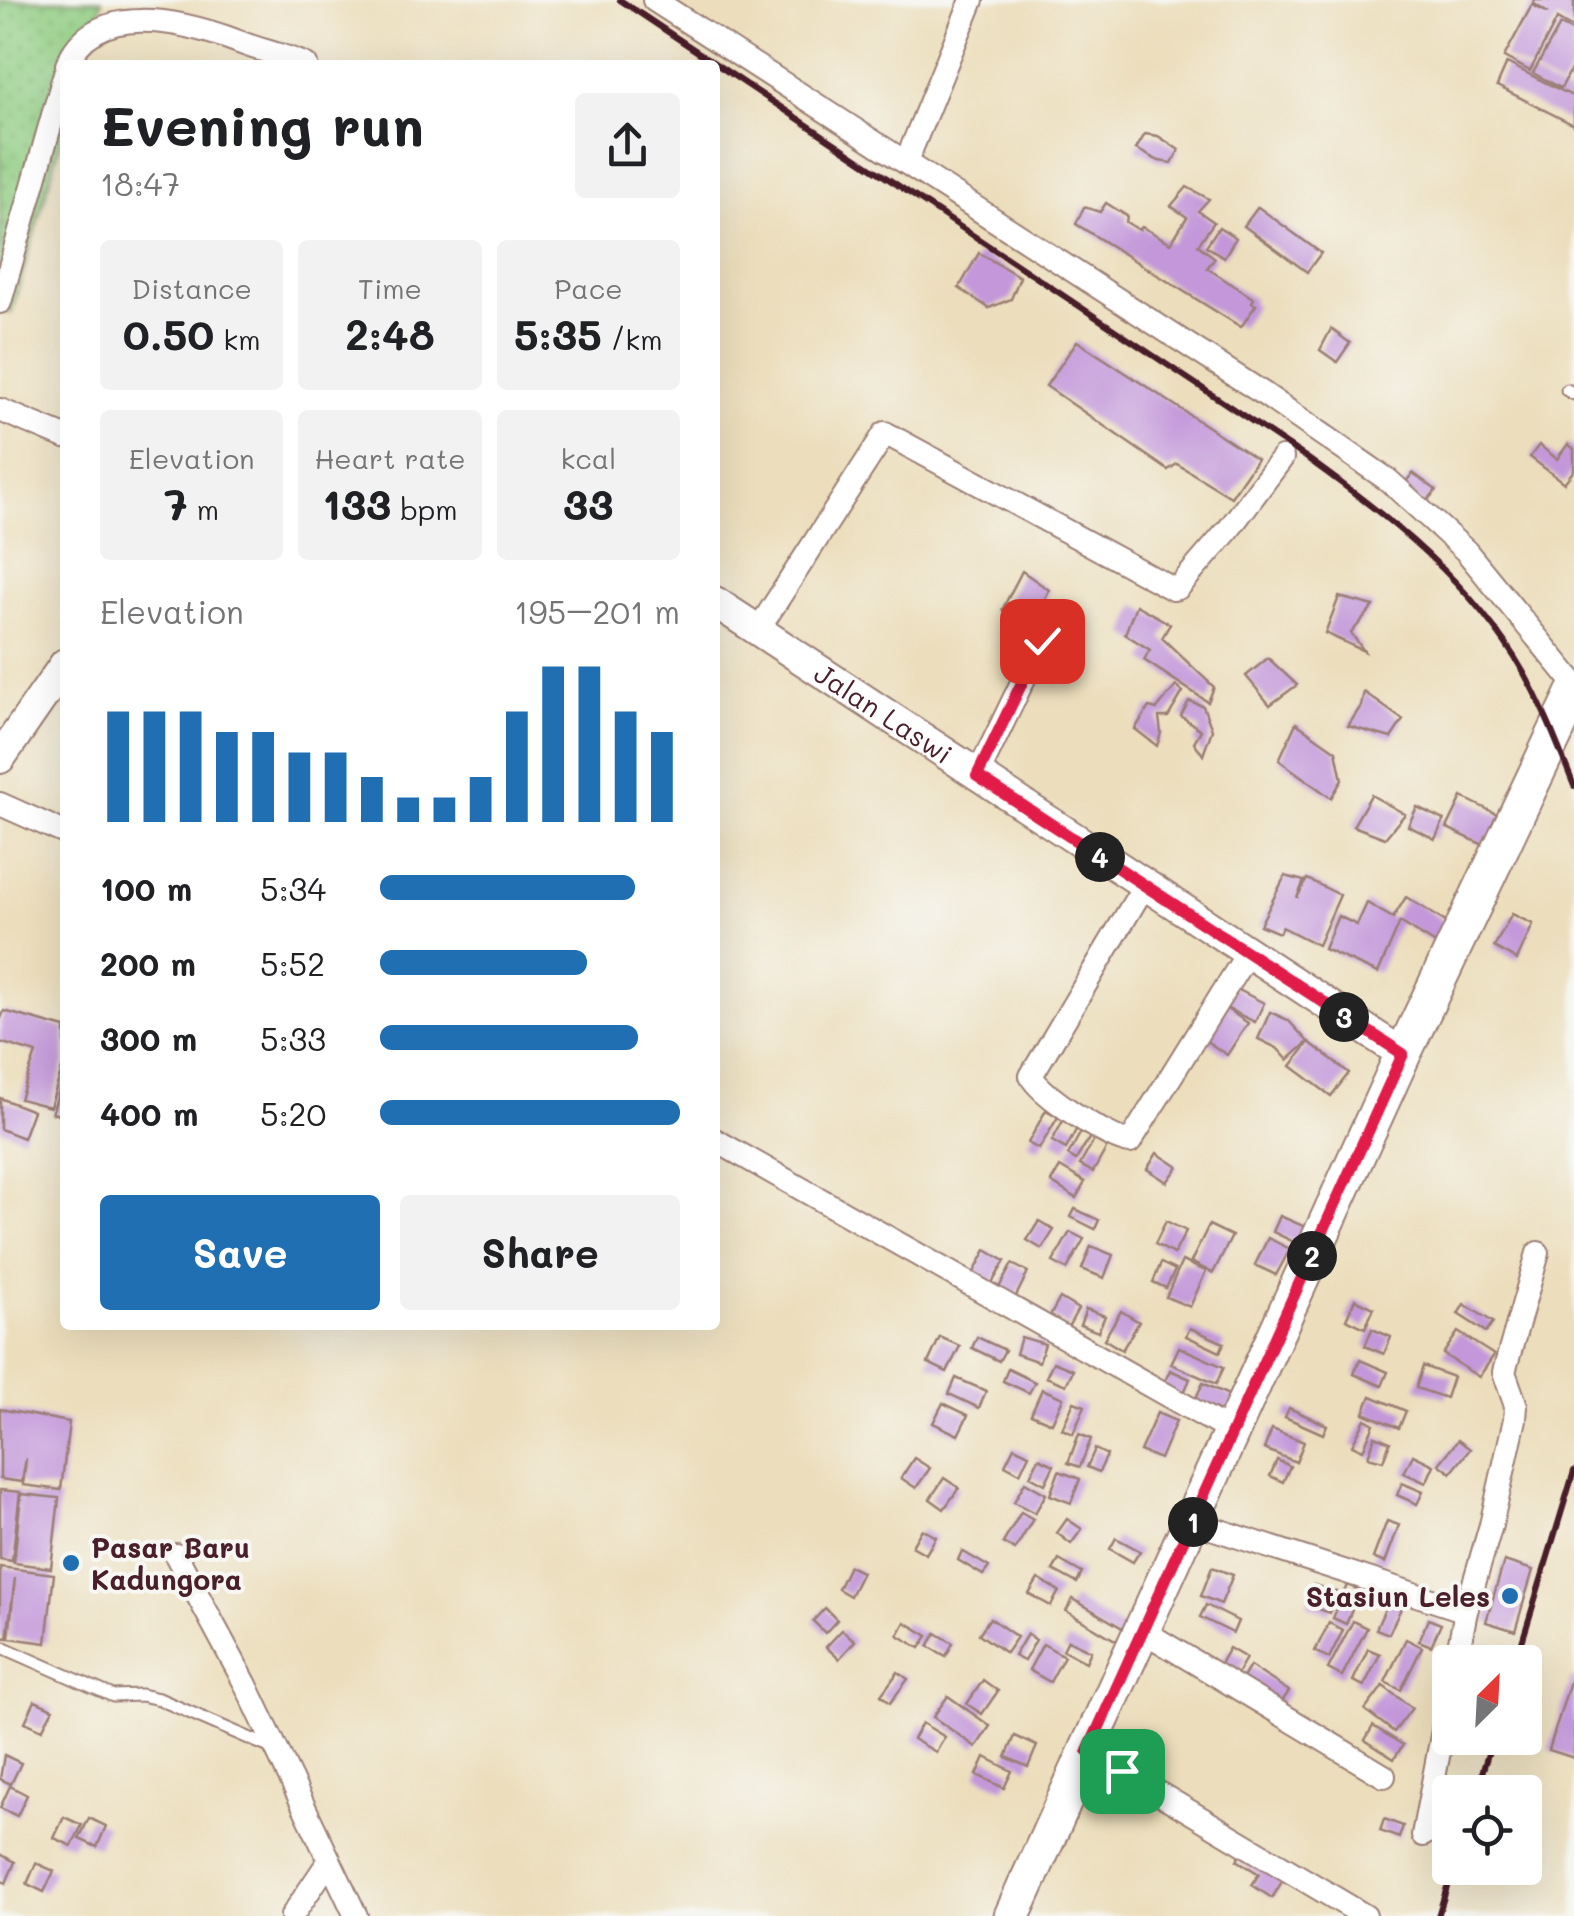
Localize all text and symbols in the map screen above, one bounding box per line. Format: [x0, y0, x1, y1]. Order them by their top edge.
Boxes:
text: Evening run [100, 88, 424, 160]
button: share [575, 93, 680, 198]
text: 18:47 [100, 162, 180, 204]
text: Distance [131, 270, 252, 306]
text: Time [358, 270, 422, 306]
text: Pace [554, 270, 623, 306]
text: 0.50 [123, 306, 214, 361]
text: 2:48 [345, 306, 435, 361]
text: 5:35 [514, 306, 602, 361]
text: km [214, 321, 260, 357]
text: /km [602, 321, 663, 357]
text: Elevation [129, 440, 255, 476]
text: Heart rate [314, 440, 466, 476]
text: kcal [560, 440, 616, 476]
text: 7 [164, 476, 188, 531]
text: 133 [322, 476, 391, 531]
text: 33 [563, 476, 614, 531]
text: m [188, 491, 219, 527]
text: bpm [391, 491, 458, 527]
text: Elevation [100, 590, 244, 632]
text: 195–201 m [514, 590, 680, 632]
pin [1000, 599, 1085, 684]
icon: check [1015, 614, 1070, 669]
street label: Jalan Laswi [808, 655, 960, 771]
pin: 4 [1075, 832, 1125, 882]
text: 4 [1091, 839, 1109, 875]
text: 100 m [100, 867, 192, 909]
text: 5:34 [260, 867, 326, 909]
text: 200 m [100, 942, 196, 984]
text: 5:52 [260, 942, 325, 984]
pin: 3 [1319, 992, 1369, 1042]
text: 3 [1336, 999, 1352, 1035]
text: 300 m [100, 1017, 197, 1059]
text: 5:33 [260, 1017, 326, 1059]
text: 400 m [100, 1092, 198, 1134]
text: 5:20 [260, 1092, 326, 1134]
button: Save [100, 1195, 380, 1310]
button: Share [400, 1195, 680, 1310]
pin: 2 [1287, 1231, 1337, 1281]
text: 2 [1304, 1238, 1320, 1274]
pin: 1 [1168, 1497, 1218, 1547]
text: 1 [1187, 1504, 1199, 1540]
place label: Pasar Baru Kadungora [91, 1529, 250, 1597]
marker: Pasar Baru Kadungora [60, 1552, 82, 1574]
place label: Stasiun Leles [1306, 1578, 1490, 1614]
marker: Stasiun Leles [1499, 1585, 1521, 1607]
north arrow [1432, 1645, 1542, 1755]
map controls [1432, 1645, 1542, 1885]
pin [1080, 1729, 1165, 1814]
icon: arrive [1095, 1744, 1150, 1799]
button: locate [1432, 1775, 1542, 1885]

